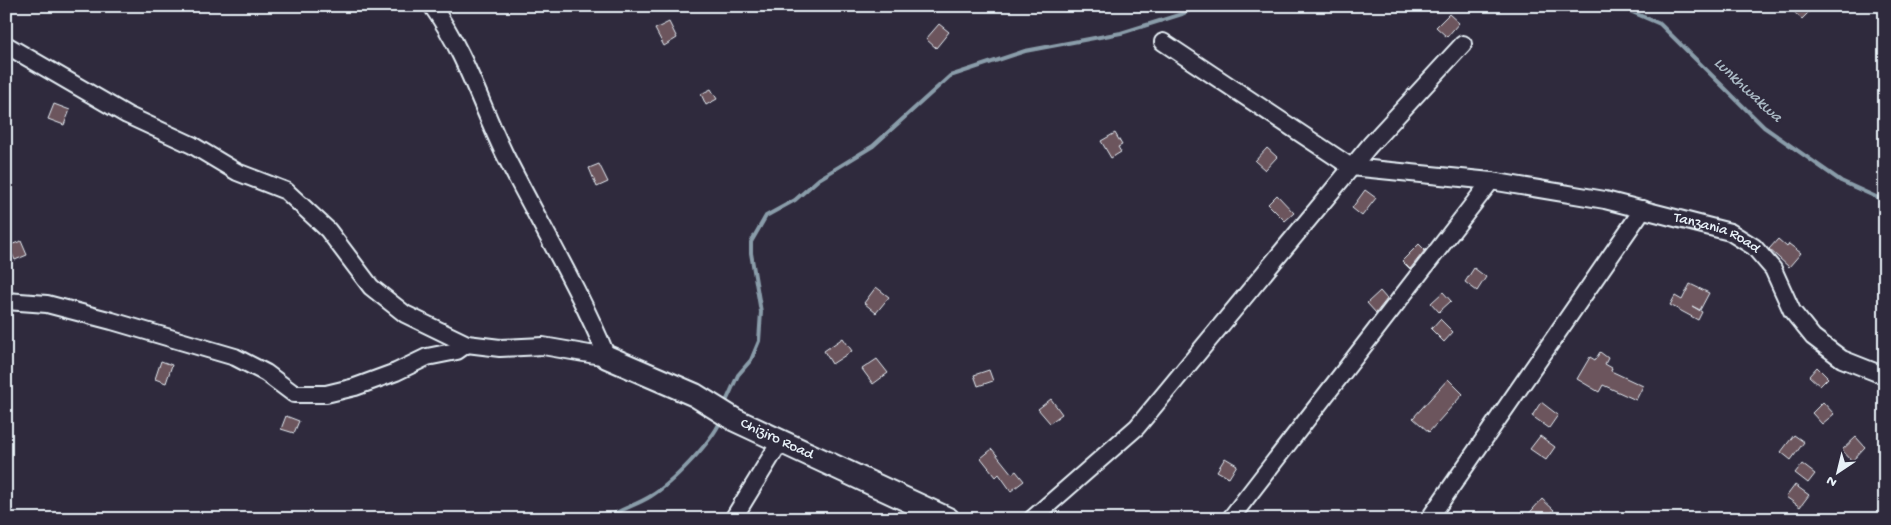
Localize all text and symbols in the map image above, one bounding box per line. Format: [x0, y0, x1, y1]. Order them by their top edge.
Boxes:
water label: Lunkhwakwa [1709, 55, 1786, 128]
street label: Tanzania Road [1671, 209, 1765, 258]
street label: Chiziro Road [737, 415, 817, 465]
north arrow [1814, 448, 1864, 498]
text: N [1823, 471, 1841, 490]

